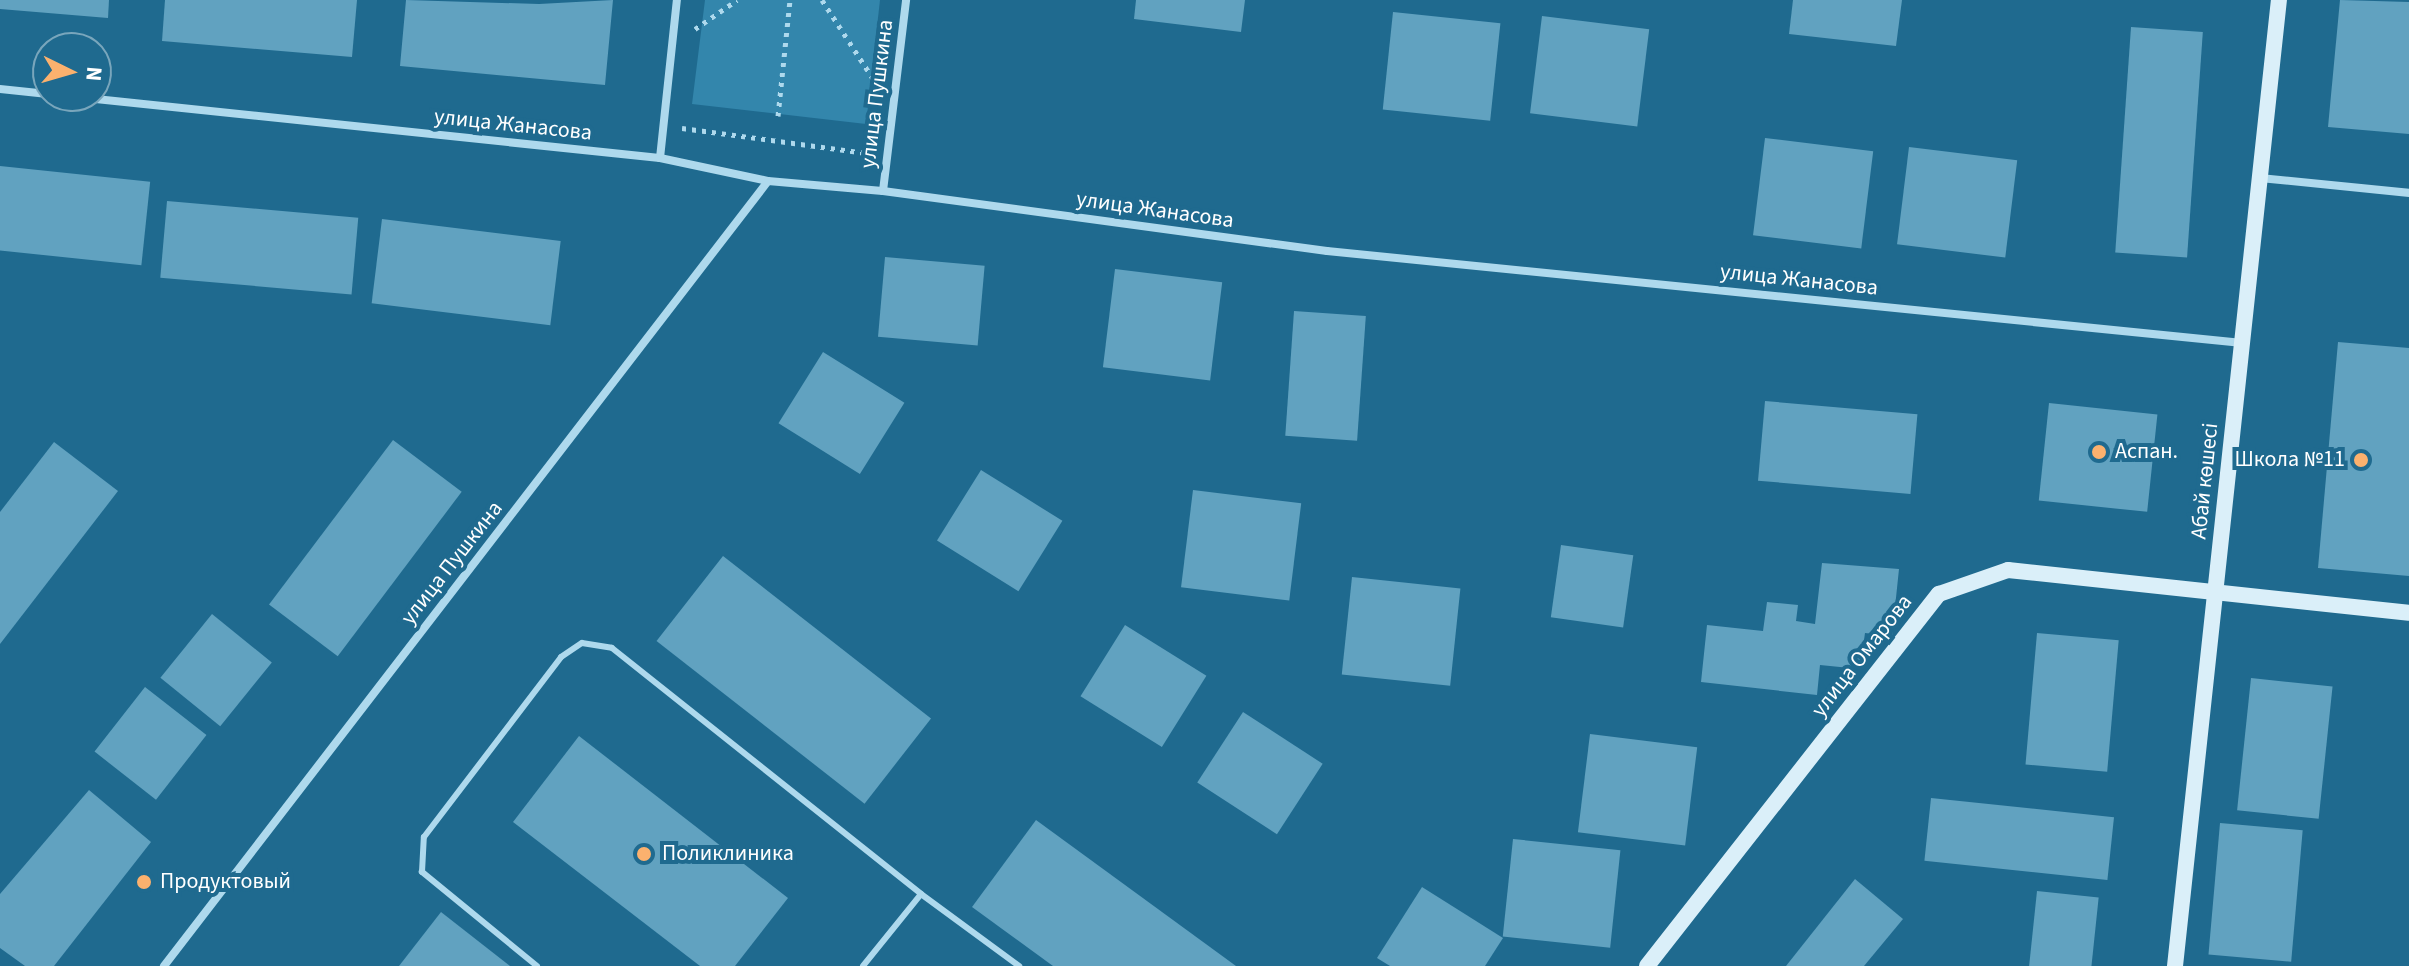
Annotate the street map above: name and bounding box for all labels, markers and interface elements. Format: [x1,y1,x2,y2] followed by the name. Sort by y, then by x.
[855,18,899,170] street label: улица Пушкина
[32,32,112,112] north arrow
[77,65,110,83] text: N
[433,104,593,146] street label: улица Жанасова
[1075,186,1235,234] street label: улица Жанасова
[1719,259,1879,301] street label: улица Жанасова
[2186,421,2224,541] street label: Абай көшесі
[2115,439,2178,465] place label: Аспан.
[2090,443,2108,461] marker: Аспан.
[2235,447,2345,473] place label: Школа №11
[2352,451,2370,469] marker: Школа №11
[395,496,509,630] street label: улица Пушкина
[1806,590,1918,722] street label: улица Омарова
[662,841,794,867] place label: Поликлиника
[633,843,655,865] marker: Поликлиника
[160,869,291,895] place label: Продуктовый
[135,873,153,891] marker: Продуктовый

